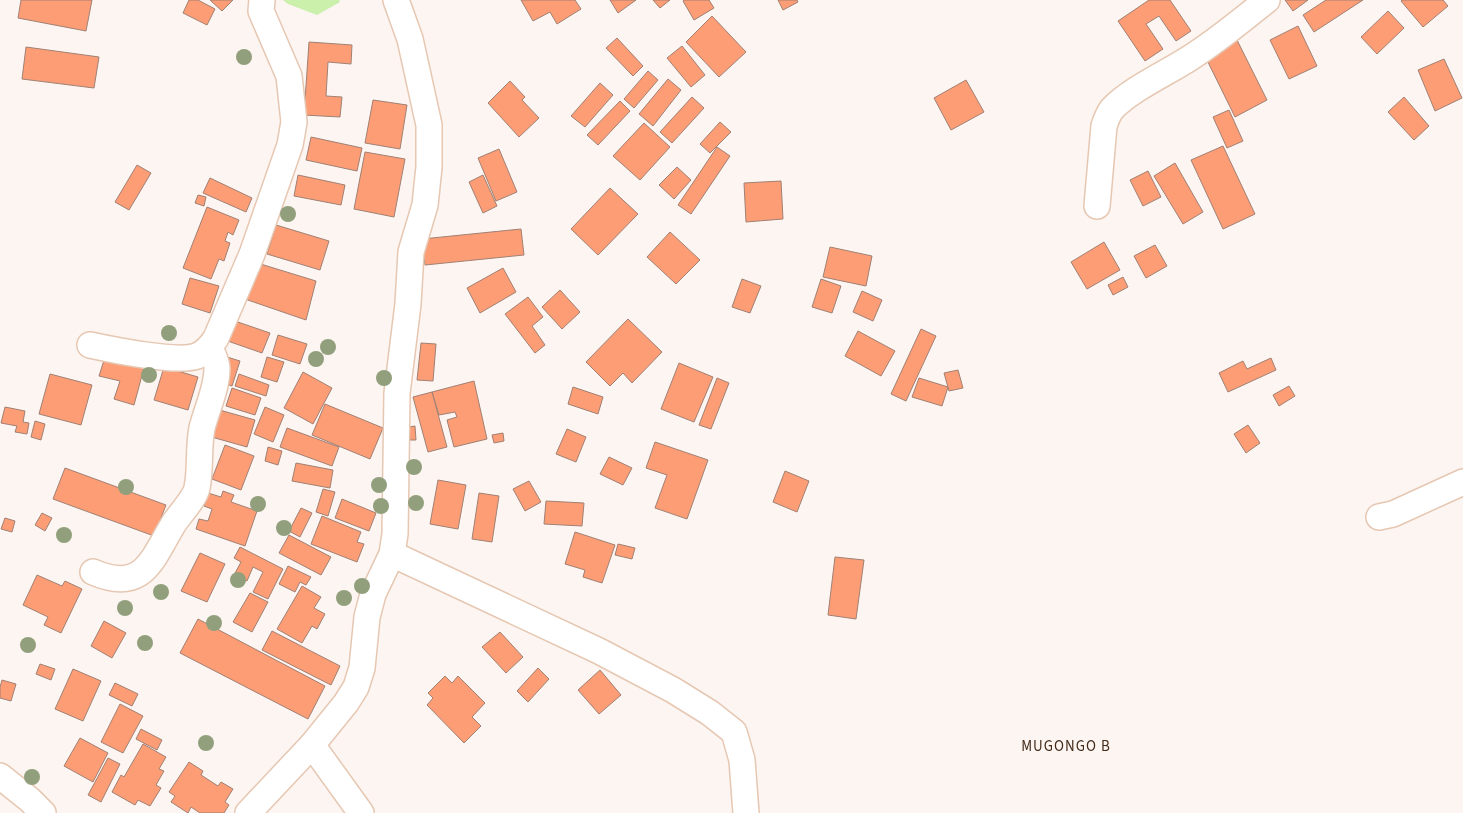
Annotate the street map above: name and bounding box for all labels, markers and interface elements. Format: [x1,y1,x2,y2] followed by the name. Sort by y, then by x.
[1021,736,1111,757] district label: MUGONGO B

